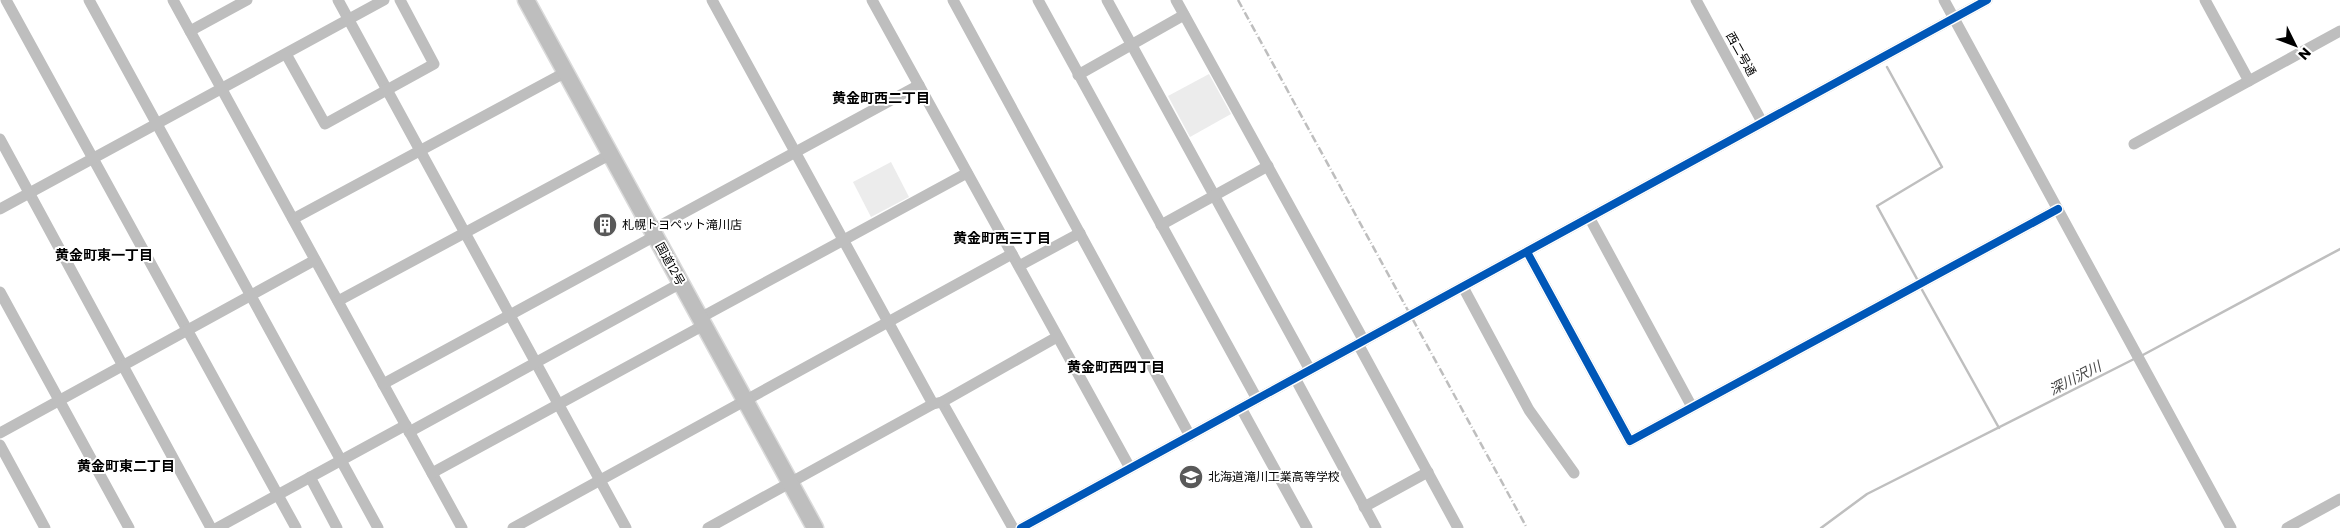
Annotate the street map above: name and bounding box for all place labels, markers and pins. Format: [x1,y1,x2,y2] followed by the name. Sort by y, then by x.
[592,212,618,238] building icon: 札幌トヨペット滝川店
[622,216,742,233] place label: 札幌トヨペット滝川店
[1178,464,1204,490] school or university icon: 北海道滝川工業高等学校
[1208,468,1340,485] place label: 北海道滝川工業高等学校

